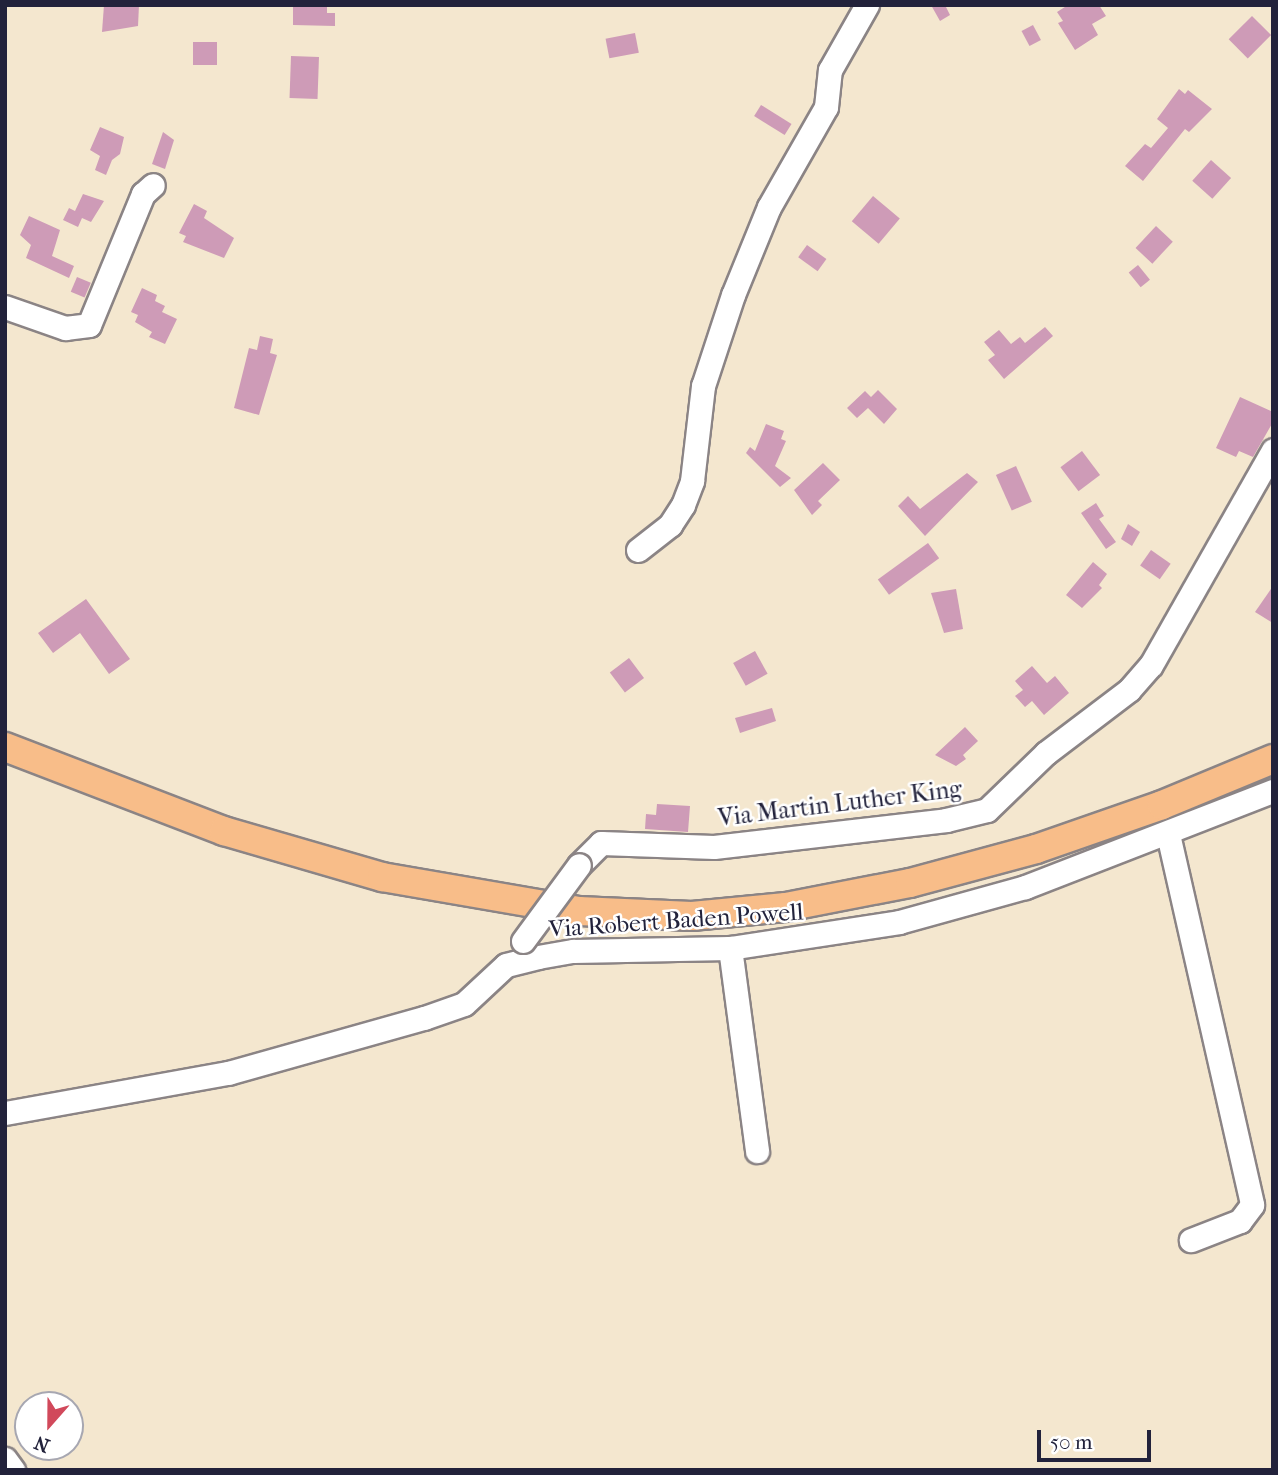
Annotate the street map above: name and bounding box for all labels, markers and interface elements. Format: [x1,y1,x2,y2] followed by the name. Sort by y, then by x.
[716,775,964,833] street label: Via Martin Luther King
[548,898,804,944] street label: Via Robert Baden Powell
[14,1391,84,1461] north arrow
[1040,1416,1154,1460] scale bar
[1050,1430,1093,1454] text: 50 m
[32,1431,53,1457] text: N

